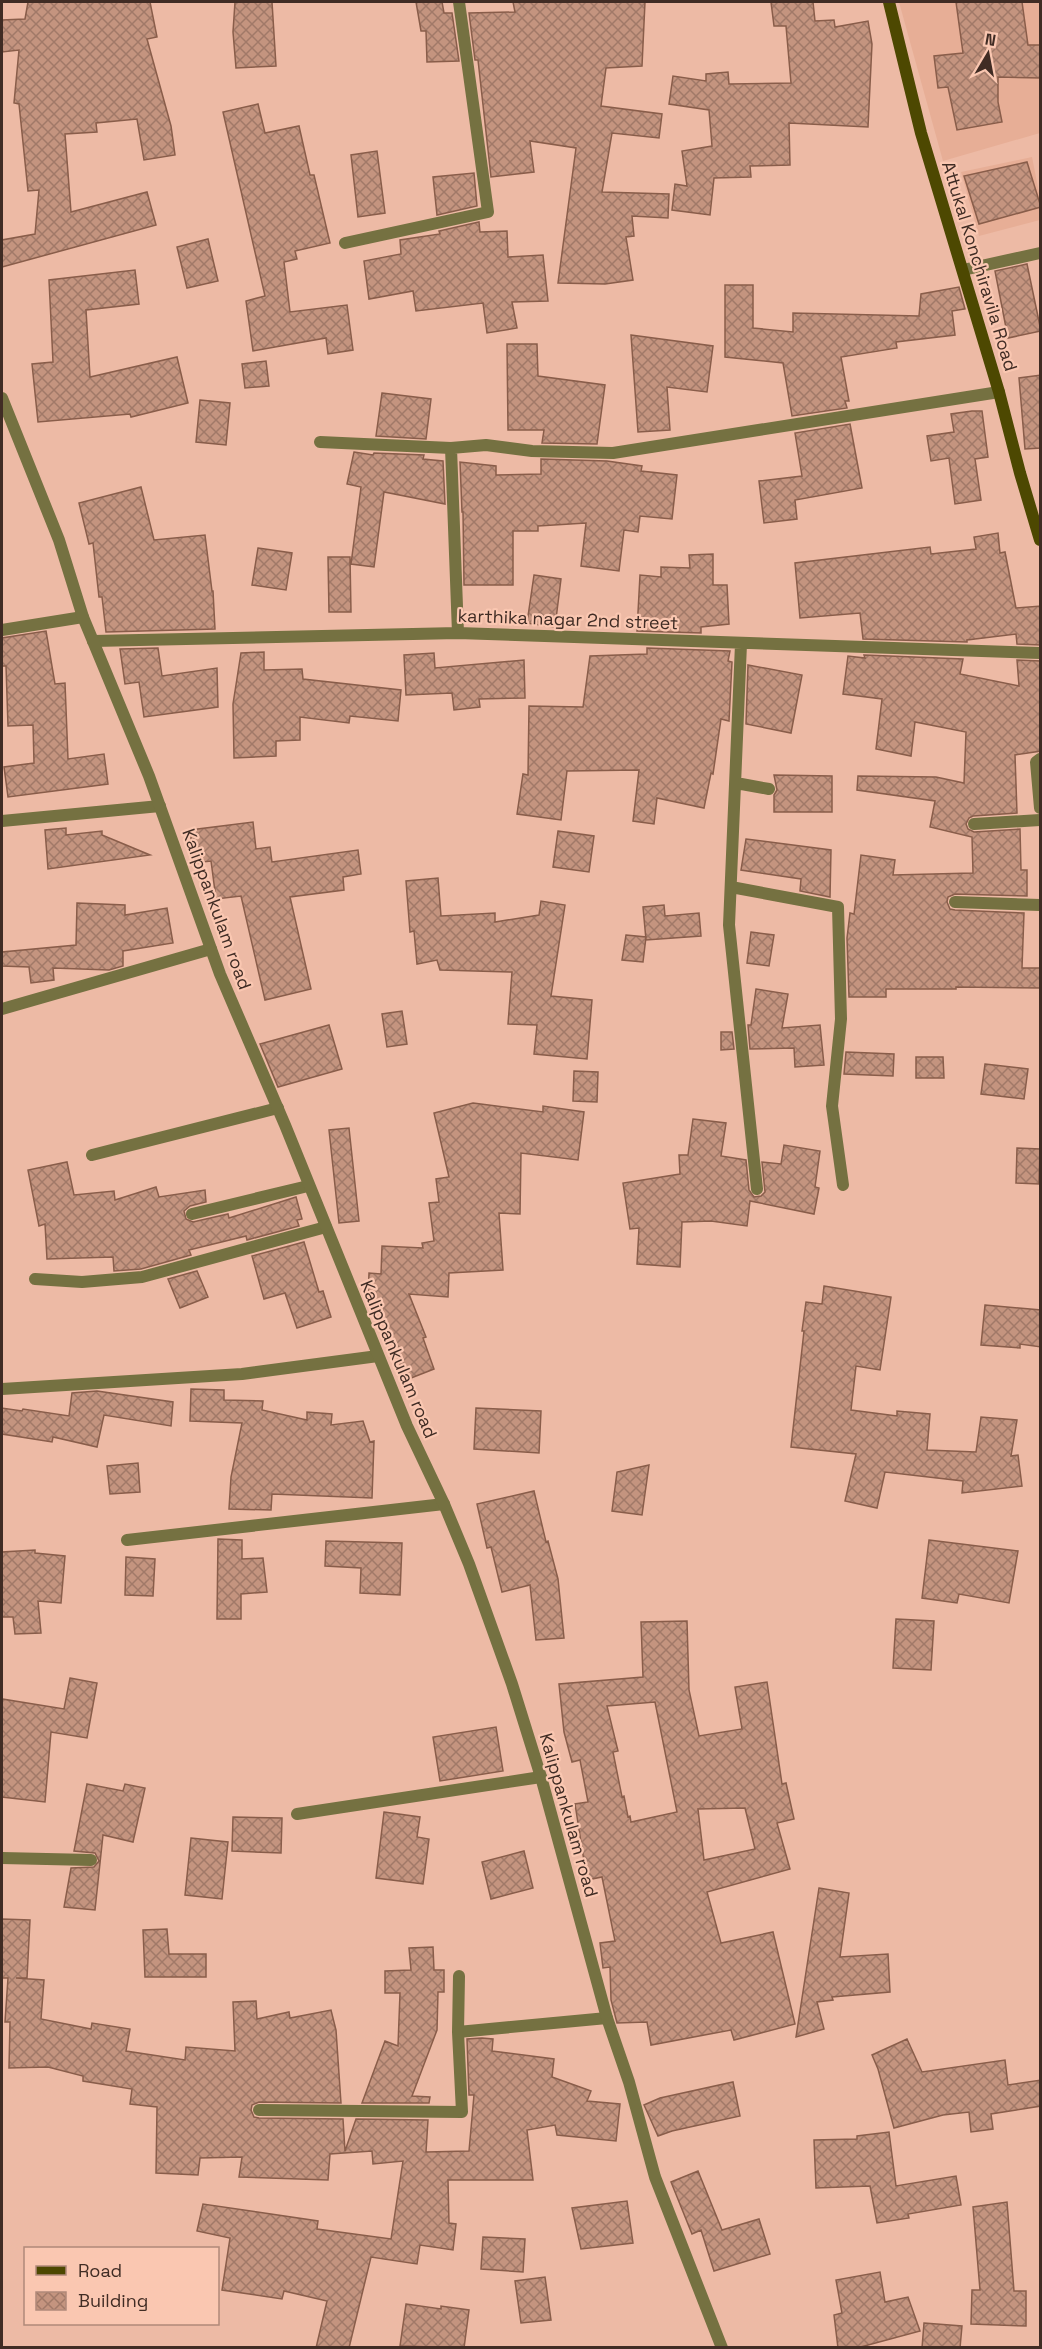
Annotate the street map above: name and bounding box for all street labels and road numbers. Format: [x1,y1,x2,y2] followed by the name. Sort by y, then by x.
[937,158,1023,374] street label: Attukal Konchiravila Road
[457,604,679,634] street label: karthika nagar 2nd street
[177,825,257,993] street label: Kalippankulam road
[355,1276,443,1442] street label: Kalippankulam road
[535,1730,603,1900] street label: Kalippankulam road

